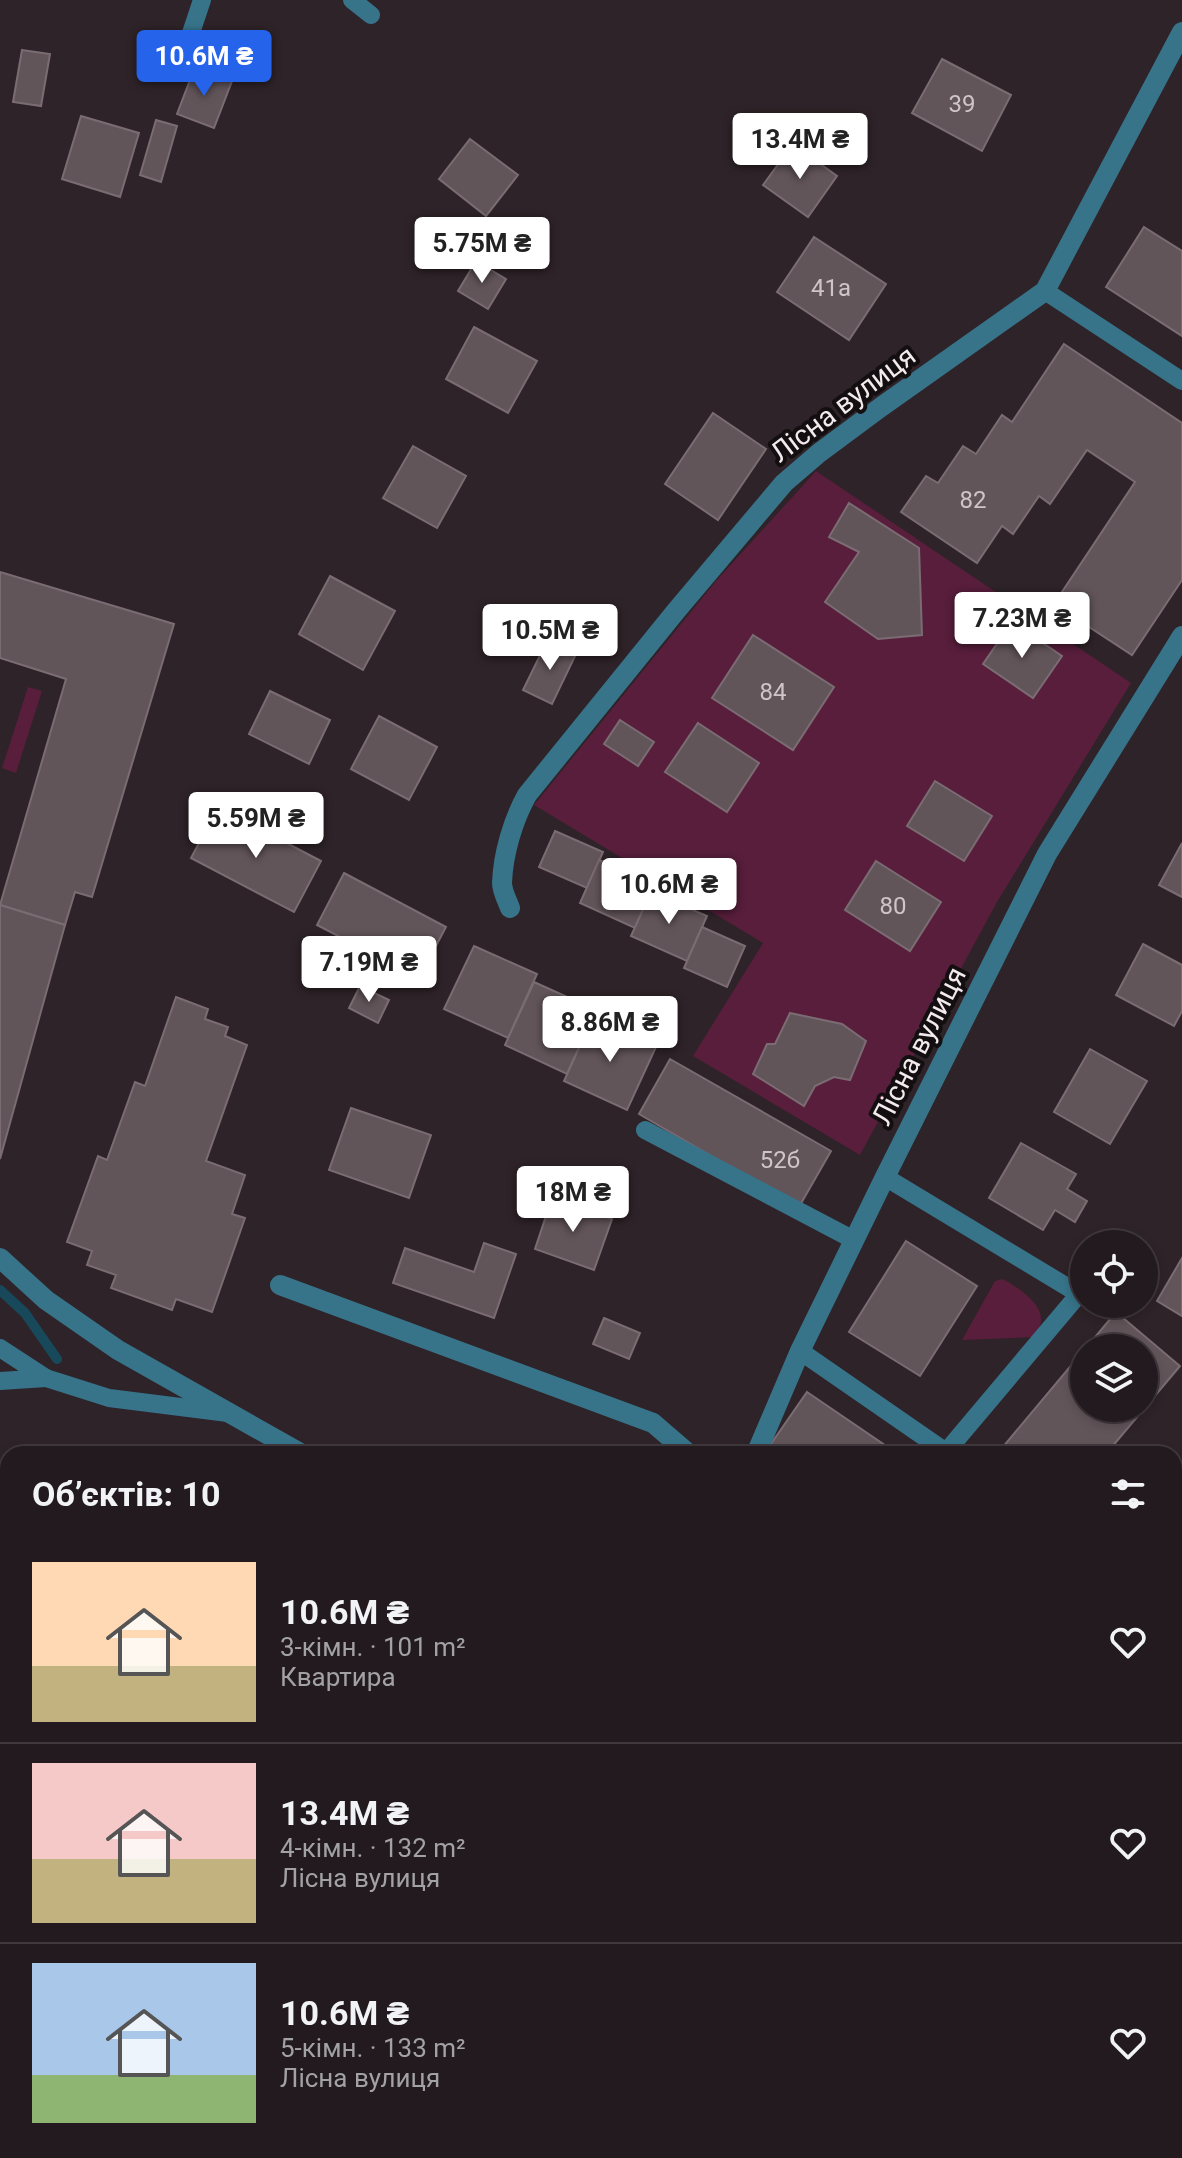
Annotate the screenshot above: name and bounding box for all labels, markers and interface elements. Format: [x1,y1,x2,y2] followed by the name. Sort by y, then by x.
[130,30,278,98] pin: 10.6M ₴
[155,41,253,71] text: 10.6M ₴
[949,90,975,118] house number: 39
[726,113,874,181] pin: 13.4M ₴
[751,124,849,154] text: 13.4M ₴
[408,217,556,285] pin: 5.75M ₴
[433,228,531,258] text: 5.75M ₴
[811,274,851,302] house number: 41а
[764,339,922,469] street label: Лісна вулиця
[960,486,986,514] house number: 82
[948,592,1096,660] pin: 7.23M ₴
[973,603,1071,633] text: 7.23M ₴
[476,604,624,672] pin: 10.5M ₴
[501,615,599,645] text: 10.5M ₴
[760,678,786,706] house number: 84
[182,792,330,860] pin: 5.59M ₴
[207,803,305,833] text: 5.59M ₴
[595,858,743,926] pin: 10.6M ₴
[620,869,718,899] text: 10.6M ₴
[880,892,906,920] house number: 80
[295,936,443,1004] pin: 7.19M ₴
[320,947,418,977] text: 7.19M ₴
[865,962,973,1130] street label: Лісна вулиця
[536,996,684,1064] pin: 8.86M ₴
[561,1007,659,1037] text: 8.86M ₴
[760,1146,800,1174] house number: 52б
[517,1166,629,1234] pin: 18M ₴
[535,1177,611,1207] text: 18M ₴
[1070,1230,1158,1422] map controls
[1070,1230,1158,1318] button: locate
[1070,1334,1158,1422] button: layers
[1106,1472,1150,1516] icon: filters
[32,1474,221,1514] text: Об’єктів: 10
[280,1592,409,1632] text: 10.6M ₴
[96,1594,192,1690] icon: home
[1106,1620,1150,1664] icon: heart
[280,1632,466,1662] text: 3-кімн. · 101 m²
[280,1662,396,1692] text: Квартира
[280,1793,409,1833] text: 13.4M ₴
[96,1795,192,1891] icon: home
[1106,1821,1150,1865] icon: heart
[280,1833,466,1863] text: 4-кімн. · 132 m²
[280,1863,440,1893] text: Лісна вулиця
[280,1993,409,2033] text: 10.6M ₴
[96,1995,192,2091] icon: home
[1106,2021,1150,2065] icon: heart
[280,2033,466,2063] text: 5-кімн. · 133 m²
[280,2063,440,2093] text: Лісна вулиця

